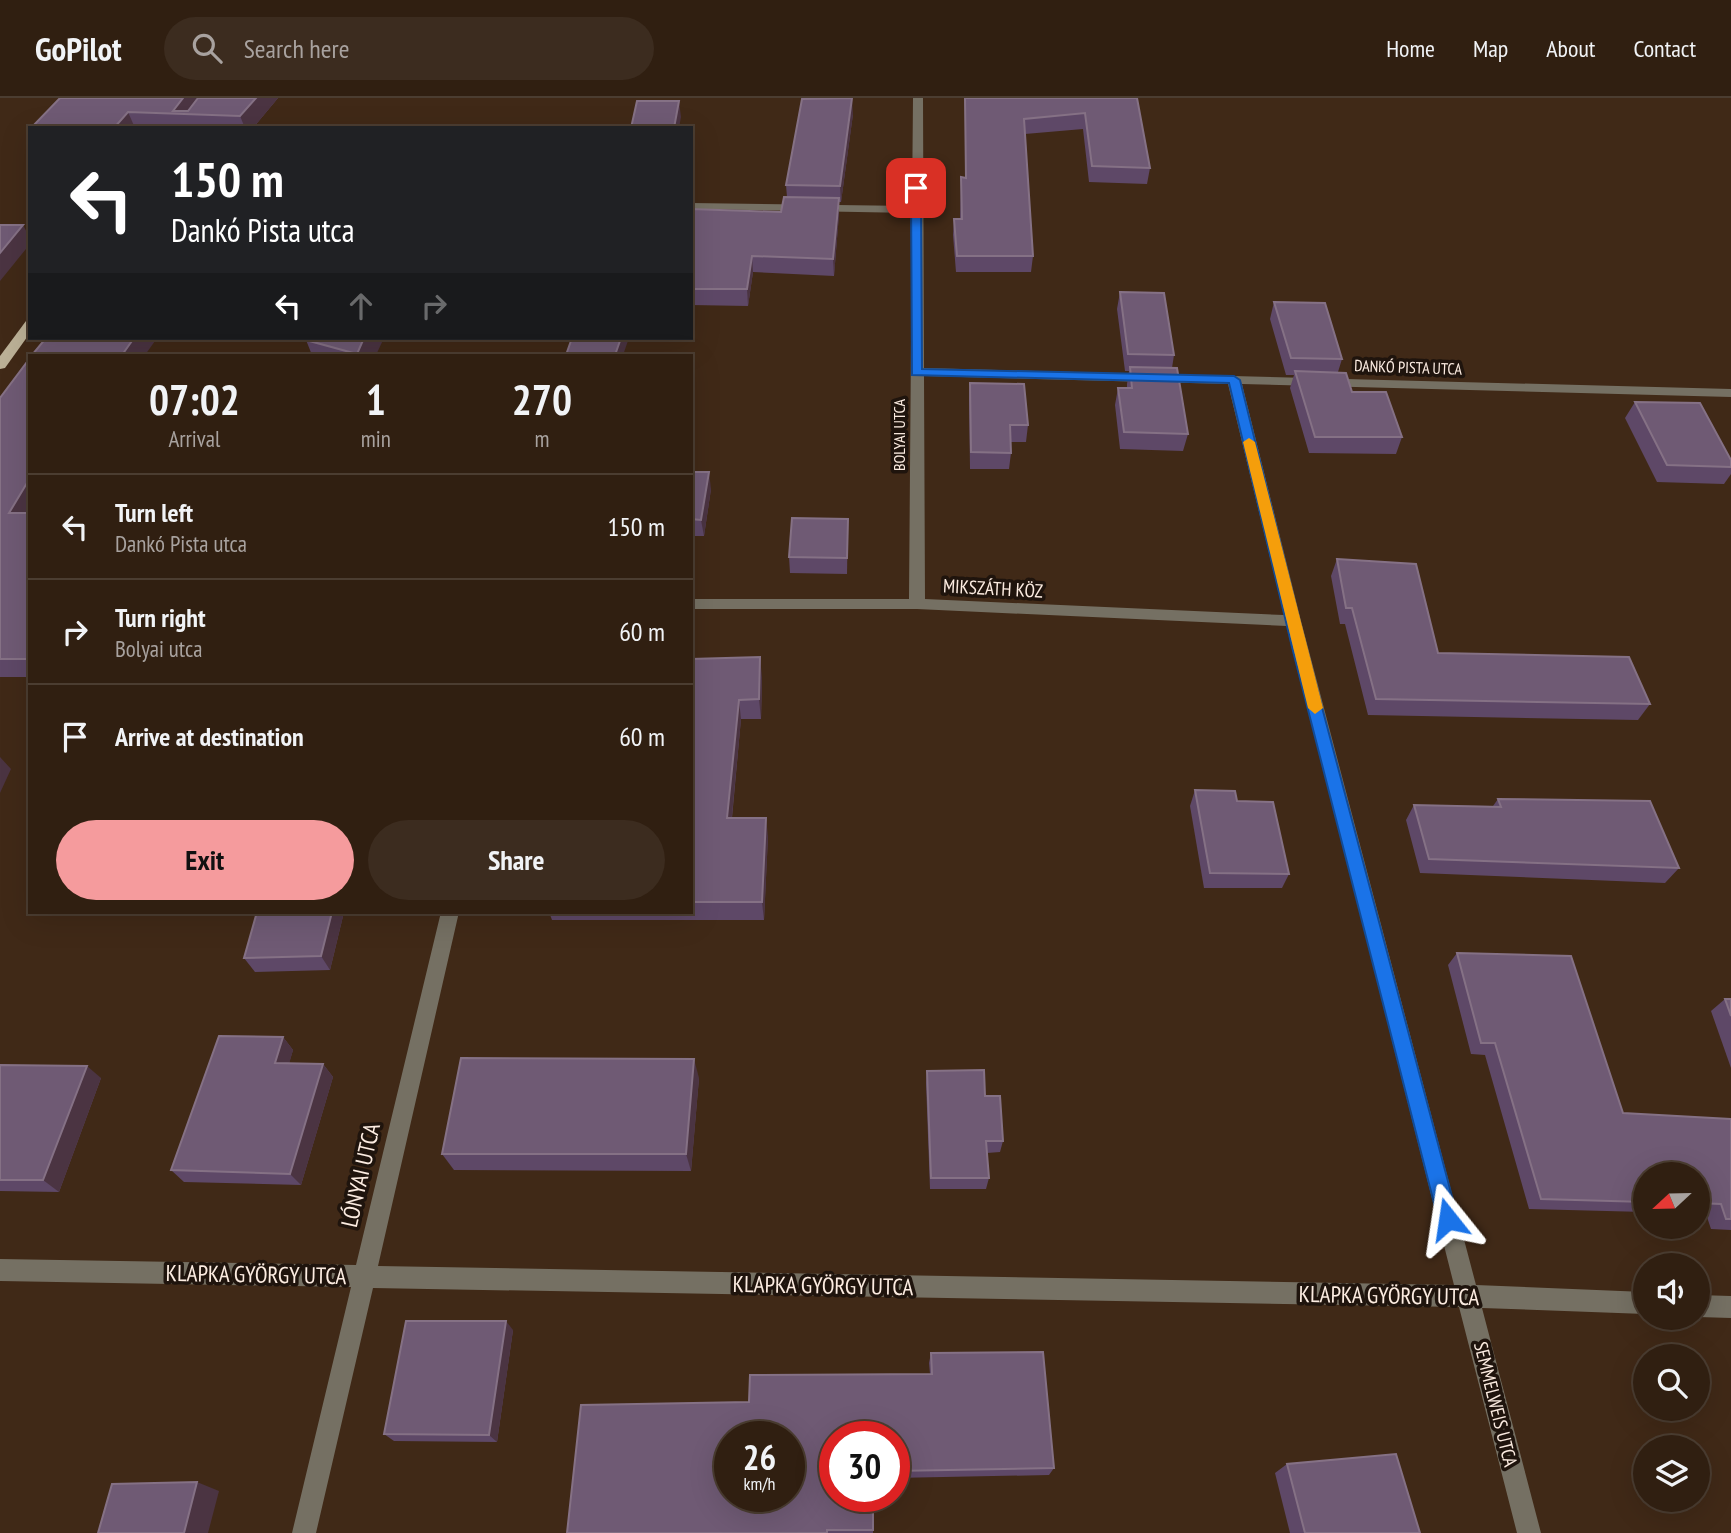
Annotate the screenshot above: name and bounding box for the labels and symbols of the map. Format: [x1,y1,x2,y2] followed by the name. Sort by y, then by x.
[886,158,946,218] pin
[1354,355,1463,379] street label: DANKÓ PISTA UTCA
[889,399,909,471] street label: BOLYAI UTCA
[942,573,1044,603] street label: MIKSZÁTH KÖZ
[334,1120,386,1230] street label: LÓNYAI UTCA
[1633,1162,1710,1239] north arrow
[1411,1182,1485,1256] position arrow
[165,1258,347,1290] street label: KLAPKA GYÖRGY UTCA
[732,1269,914,1301] street label: KLAPKA GYÖRGY UTCA
[1298,1279,1480,1311] street label: KLAPKA GYÖRGY UTCA
[1469,1339,1523,1469] street label: SEMMELWEIS UTCA
[819,1421,910,1512] speed limit sign: 30

